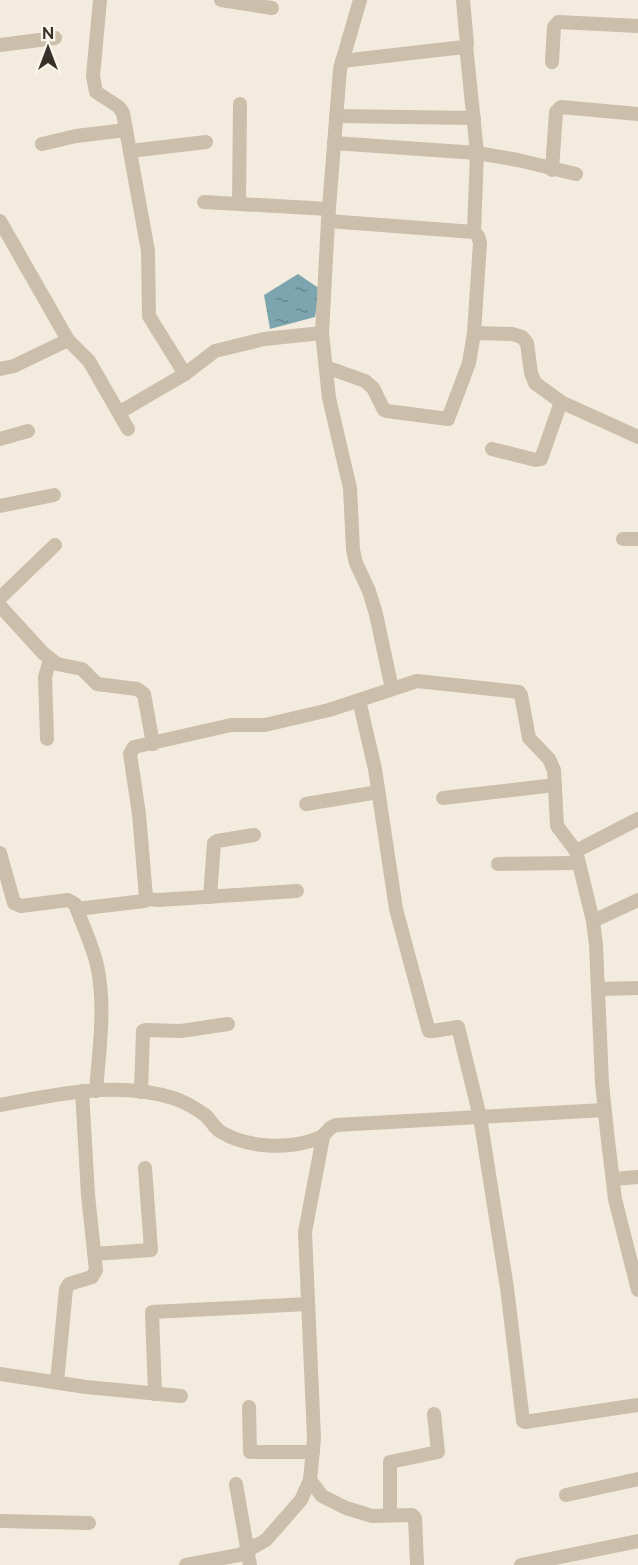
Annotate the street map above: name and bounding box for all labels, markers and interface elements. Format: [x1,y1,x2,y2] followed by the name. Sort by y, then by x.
[18,18,78,78] north arrow
[42,24,54,43] text: N

